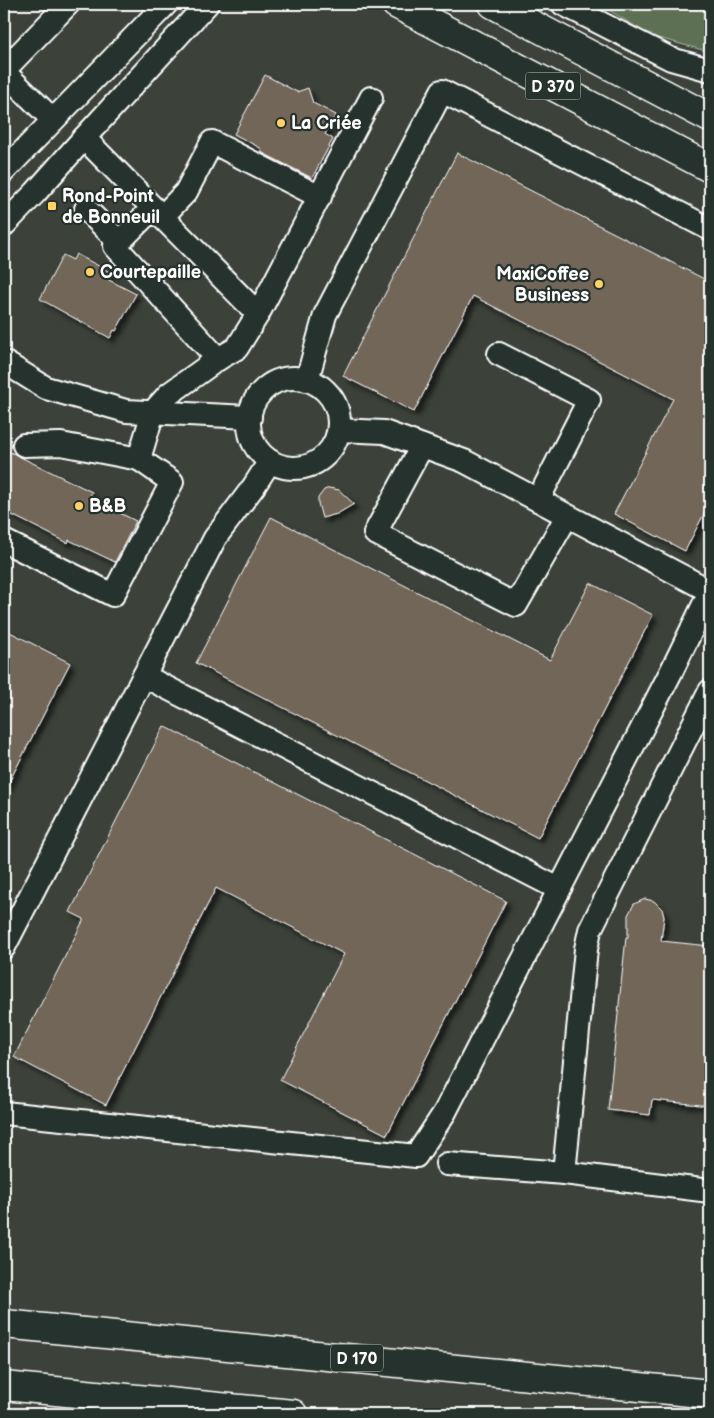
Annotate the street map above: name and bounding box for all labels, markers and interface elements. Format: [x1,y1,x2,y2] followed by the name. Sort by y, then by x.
[526,72,580,100] road number: D 370
[291,113,362,134] place label: La Criée
[275,117,287,129] marker: La Criée
[62,186,160,228] place label: Rond-Point de Bonneuil
[46,200,58,212] marker: Rond-Point de Bonneuil
[100,262,201,283] place label: Courtepaille
[496,264,589,306] place label: MaxiCoffee Business
[84,266,96,278] marker: Courtepaille
[593,278,605,290] marker: MaxiCoffee Business
[89,496,127,517] place label: B&B
[73,500,85,512] marker: B&B
[331,1345,383,1372] road number: D 170

